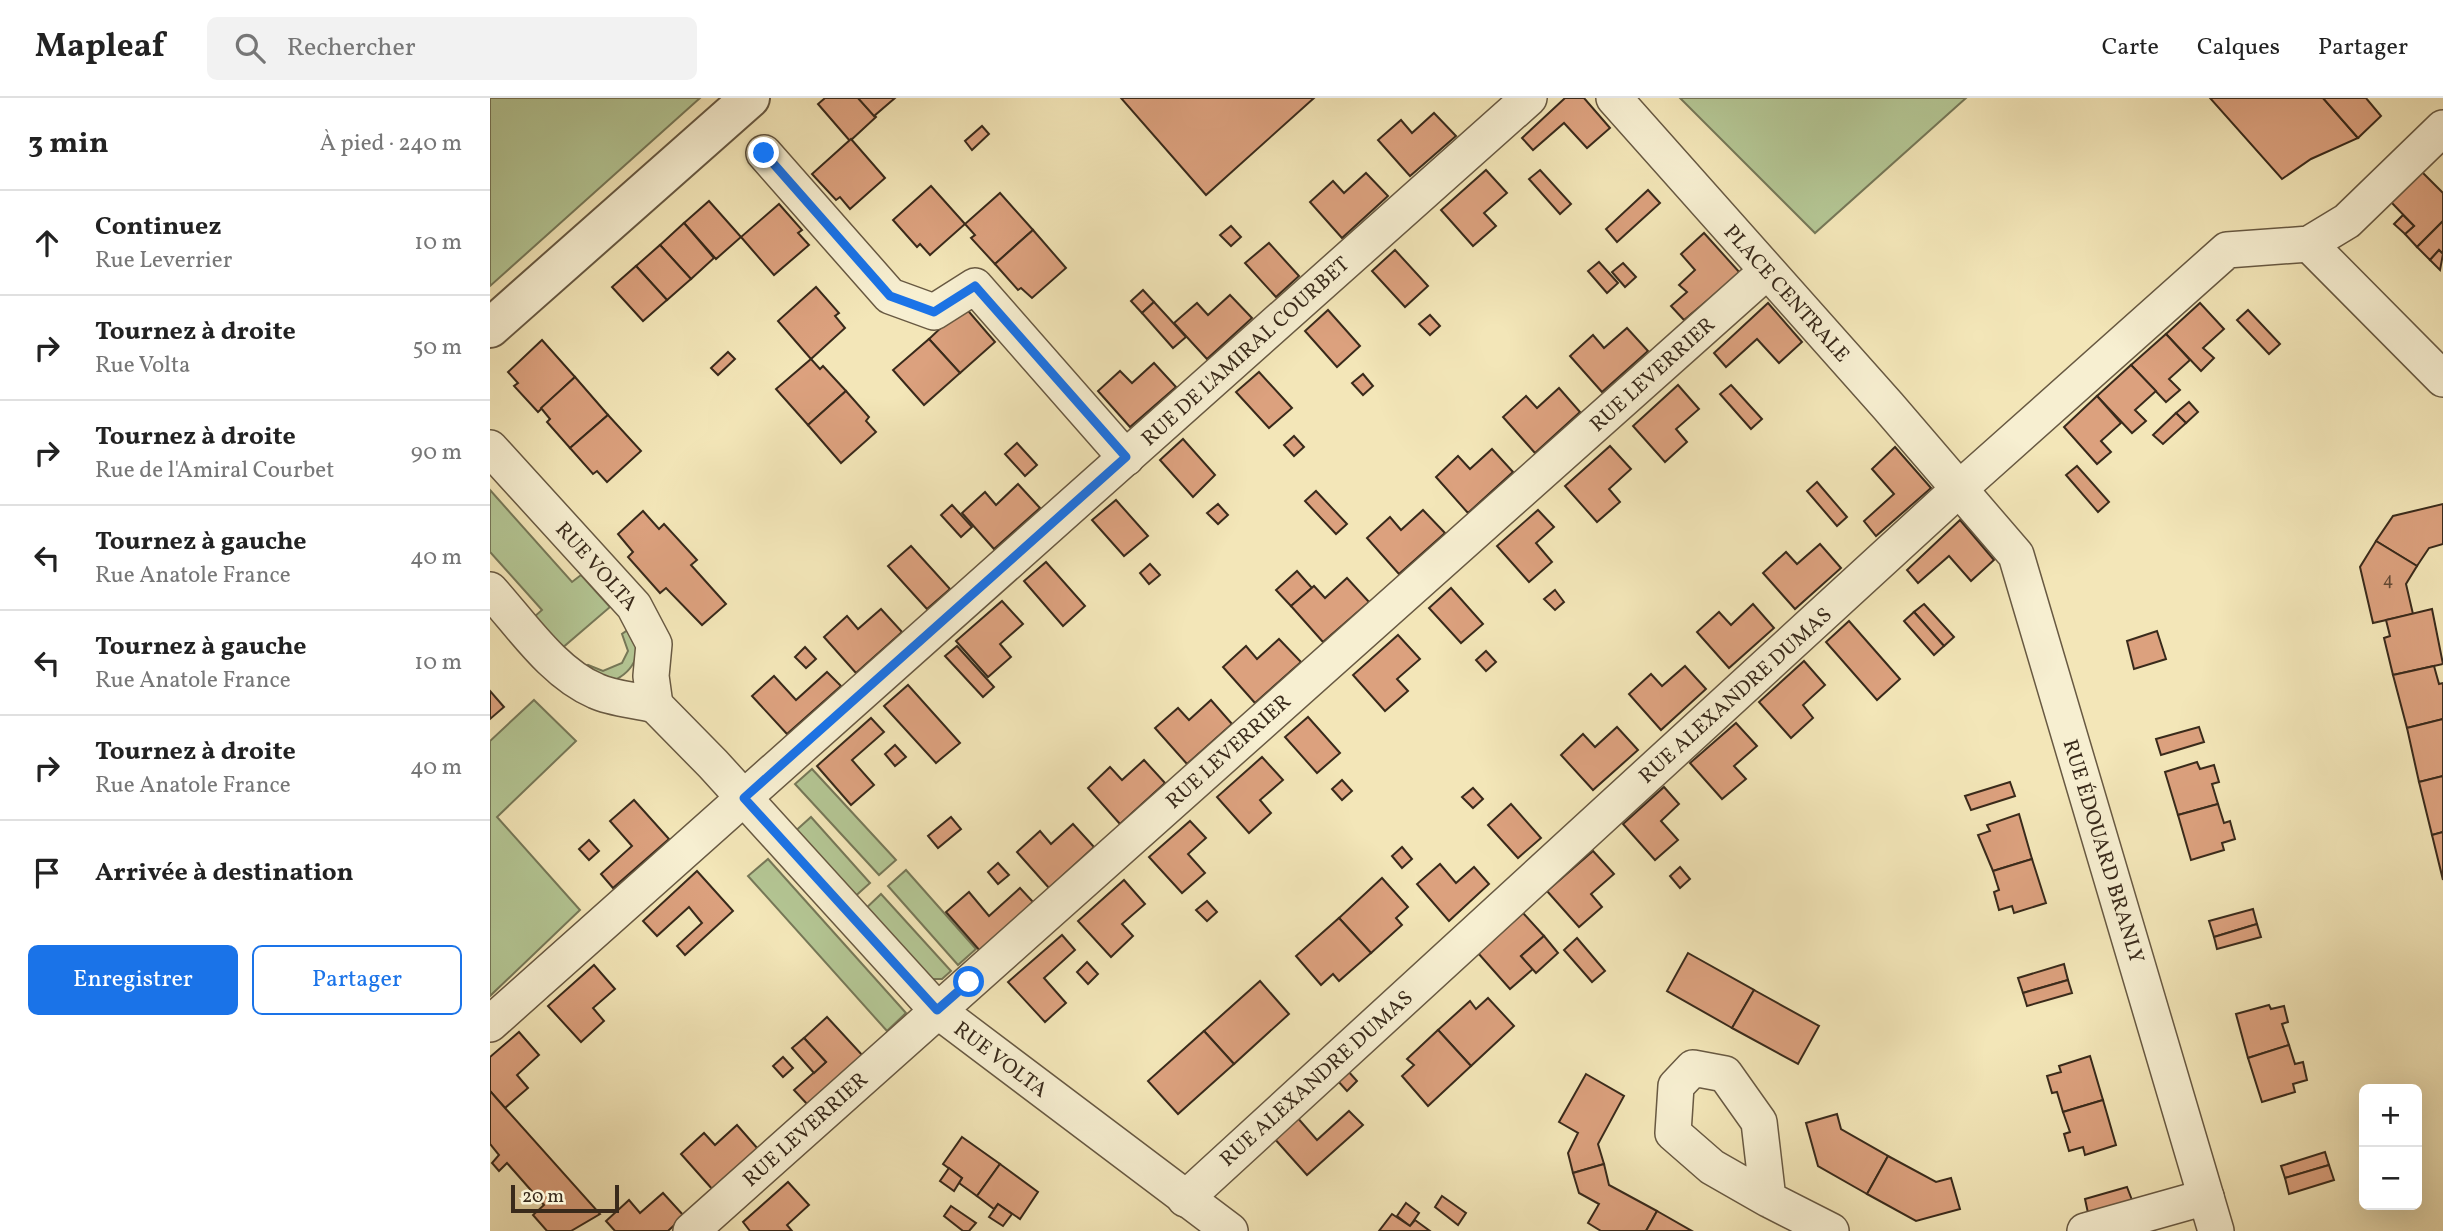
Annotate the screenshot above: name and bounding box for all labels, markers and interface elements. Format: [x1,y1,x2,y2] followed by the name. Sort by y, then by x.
[207,17,697,80] search box
[35,25,165,71] text: Mapleaf
[231,29,269,67] icon: search
[287,30,416,66] text: Rechercher
[2102,31,2159,65] text: Carte
[2197,31,2280,65] text: Calques
[2318,31,2408,65] text: Partager
[28,123,109,165] text: 3 min
[320,128,462,160] text: À pied · 240 m
[748,137,779,168] route end
[95,209,221,245] text: Continuez
[1716,219,1856,369] street label: PLACE CENTRALE
[28,224,66,262] icon: ahead
[414,227,462,259] text: 10 m
[95,245,232,277] text: Rue Leverrier
[1136,251,1356,454] street label: RUE DE L'AMIRAL COURBET
[1584,311,1722,439] street label: RUE LEVERRIER
[95,314,296,350] text: Tournez à droite
[28,329,66,367] icon: right
[413,332,462,364] text: 50 m
[95,350,191,382] text: Rue Volta
[95,419,296,455] text: Tournez à droite
[28,434,66,472] icon: right
[411,437,462,469] text: 90 m
[95,455,334,487] text: Rue de l'Amiral Courbet
[548,516,644,618] street label: RUE VOLTA
[95,524,307,560] text: Tournez à gauche
[28,539,66,577] icon: left
[410,542,462,574] text: 40 m
[95,560,291,592] text: Rue Anatole France
[2383,568,2393,593] house number: 4
[1633,601,1839,791] street label: RUE ALEXANDRE DUMAS
[95,629,307,665] text: Tournez à gauche
[28,644,66,682] icon: left
[414,647,462,679] text: 10 m
[95,665,291,697] text: Rue Anatole France
[1160,688,1298,816] street label: RUE LEVERRIER
[95,734,296,770] text: Tournez à droite
[2055,736,2150,967] street label: RUE ÉDOUARD BRANLY
[28,749,66,787] icon: right
[410,752,462,784] text: 40 m
[95,770,291,802] text: Rue Anatole France
[28,854,66,892] icon: arrive
[95,855,354,891] text: Arrivée à destination
[28,945,238,1015] button: Enregistrer
[252,945,462,1015] button: Partager
[953,966,984,997] route start
[1214,984,1420,1174] street label: RUE ALEXANDRE DUMAS
[947,1015,1053,1105] street label: RUE VOLTA
[737,1066,875,1194] street label: RUE LEVERRIER
[2359,1084,2422,1210] map controls
[2359,1084,2422,1147] button: +
[2359,1147,2422,1210] button: −
[511,1182,620,1214] scale bar
[522,1184,564,1210] text: 20 m

